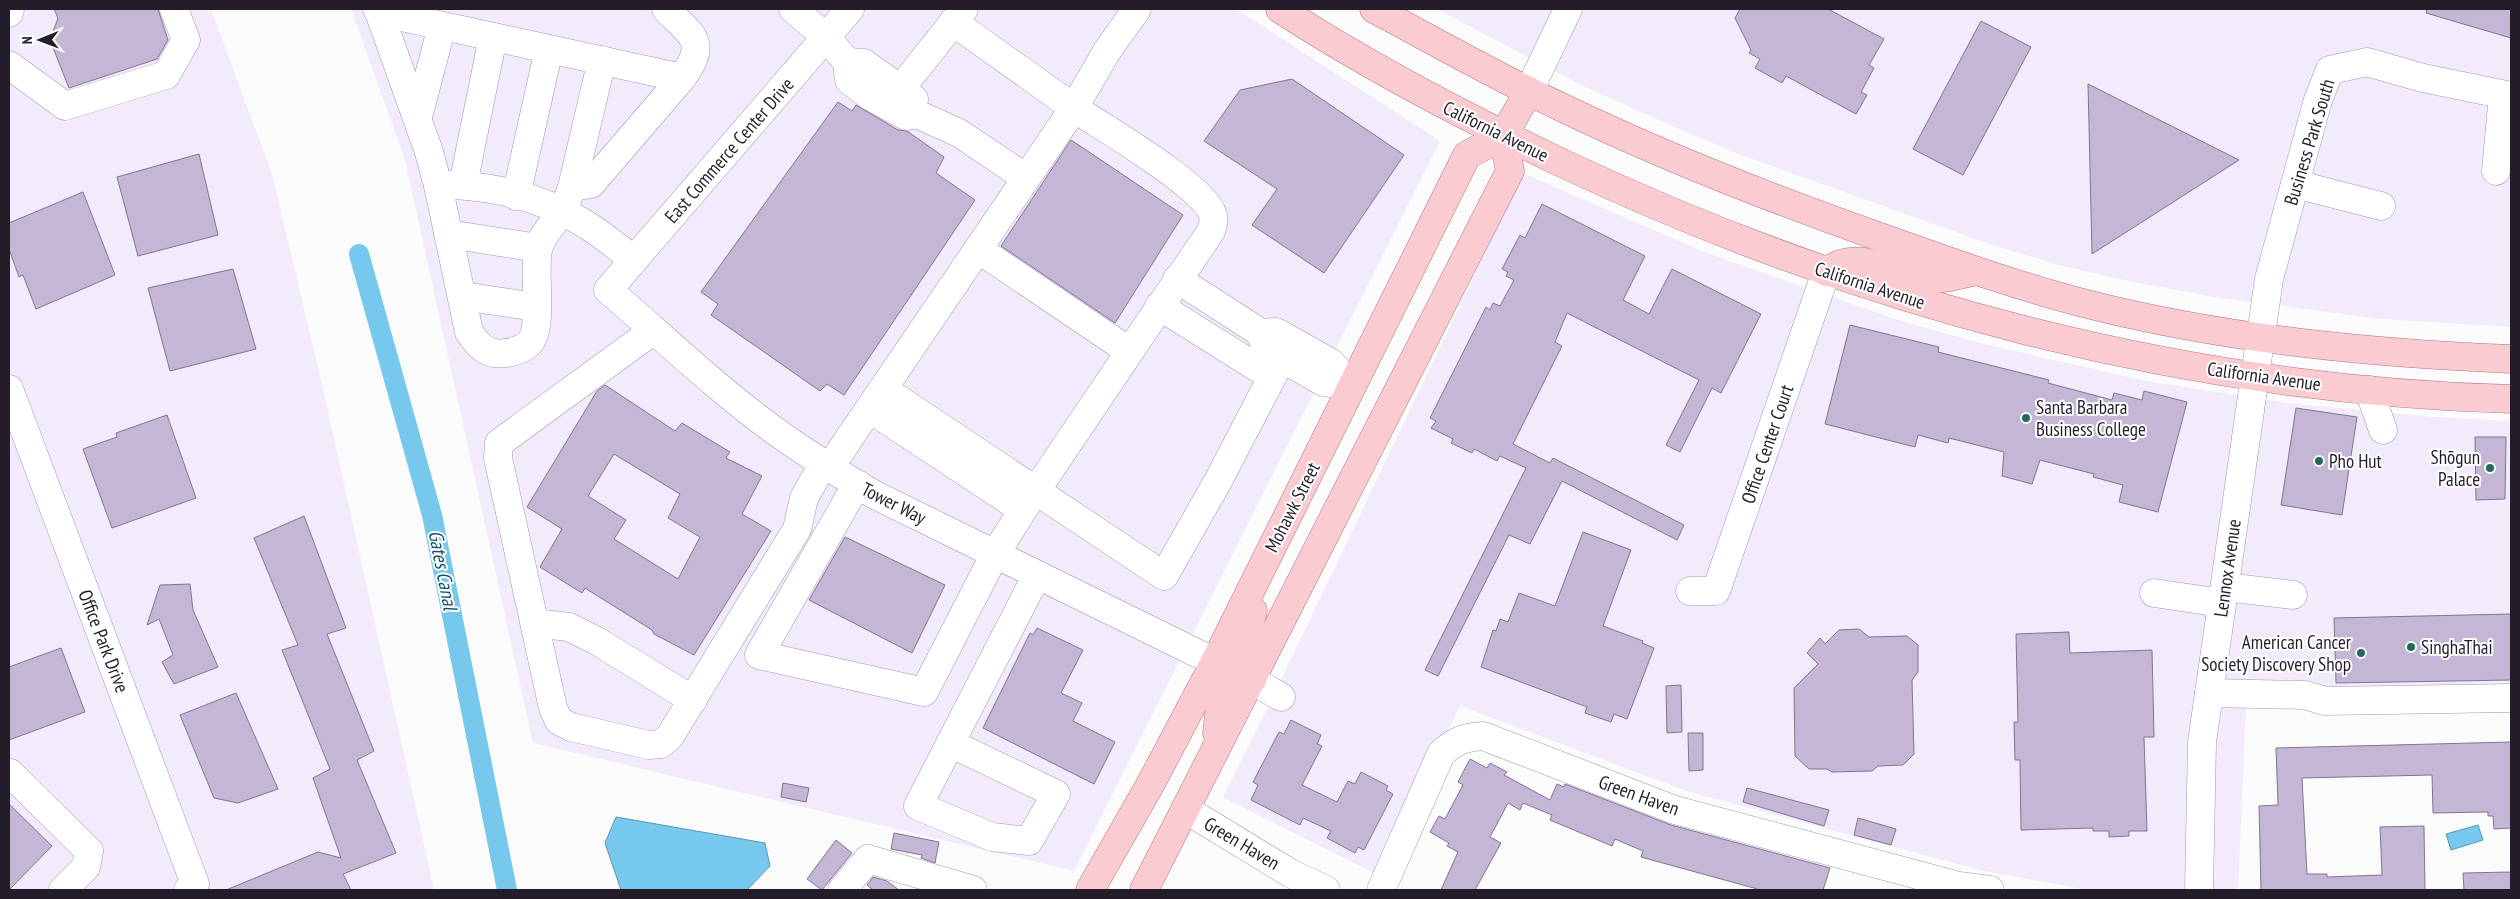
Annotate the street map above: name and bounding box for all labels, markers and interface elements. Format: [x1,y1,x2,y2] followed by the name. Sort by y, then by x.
[15,15,65,65] north arrow
[18,36,36,44] text: N
[659,72,799,228] street label: East Commerce Center Drive
[2278,76,2340,208] street label: Business Park South
[1439,95,1553,167] street label: California Avenue
[1812,256,1928,314] street label: California Avenue
[2206,356,2322,396] street label: California Avenue
[1735,381,1799,507] street label: Office Center Court
[2036,395,2146,441] place label: Santa Barbara Business College
[2020,412,2032,424] marker: Santa Barbara Business College
[2431,445,2480,491] place label: Shōgun Palace
[2329,449,2383,473] place label: Pho Hut
[2313,455,2325,467] marker: Pho Hut
[1259,457,1325,556] street label: Mohawk Street
[2484,462,2496,474] marker: Shōgun Palace
[858,477,931,530] street label: Tower Way
[2208,517,2246,618] street label: Lennox Avenue
[423,528,464,614] water label: Gates Canal
[73,586,135,696] street label: Office Park Drive
[2201,630,2352,676] place label: American Cancer Society Discovery Shop
[2421,635,2493,659] place label: SinghaThai
[2405,641,2417,653] marker: SinghaThai
[2355,647,2367,659] marker: American Cancer Society Discovery Shop
[1596,769,1682,821] street label: Green Haven
[1200,811,1284,875] street label: Green Haven

